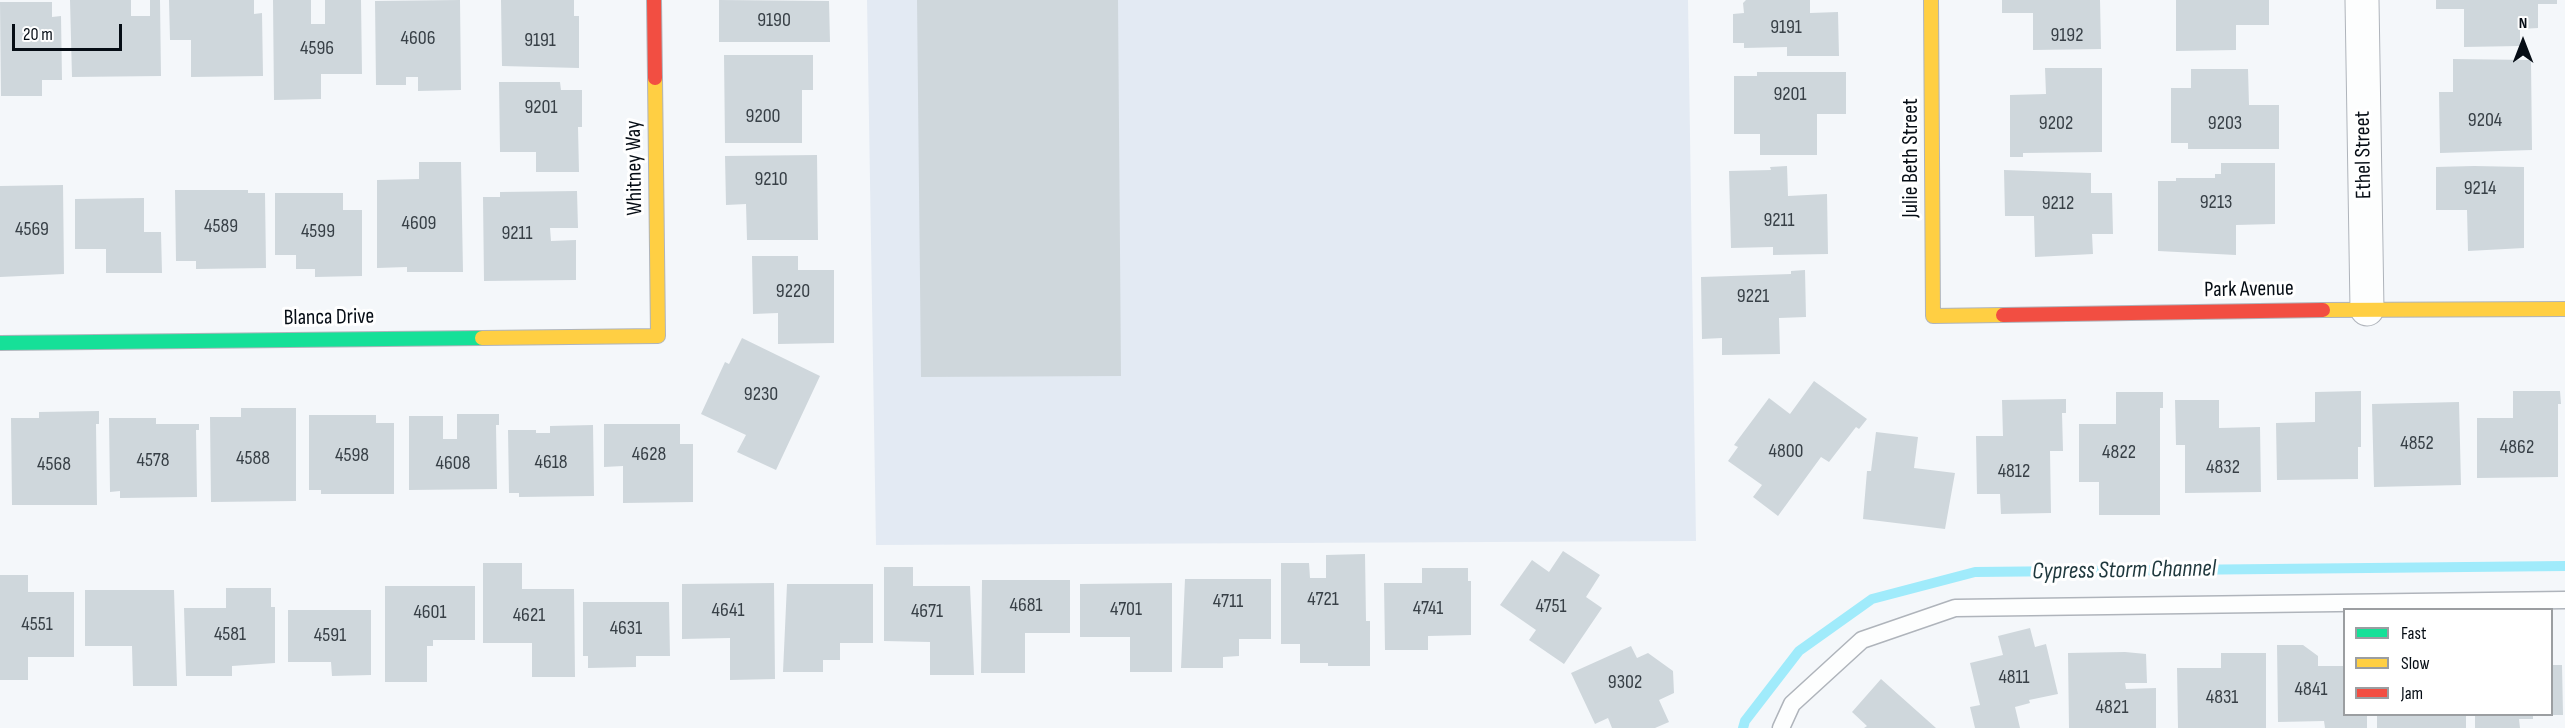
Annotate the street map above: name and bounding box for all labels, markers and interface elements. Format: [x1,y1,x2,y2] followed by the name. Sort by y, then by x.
[757,9,791,33] house number: 9190
[15,12,124,50] scale bar
[2493,12,2553,72] north arrow
[2519,14,2527,33] text: N
[1770,16,1802,40] house number: 9191
[23,24,53,45] text: 20 m
[2051,24,2083,48] house number: 9192
[401,27,435,51] house number: 4606
[524,29,556,53] house number: 9191
[300,37,334,61] house number: 4596
[1773,83,1807,107] house number: 9201
[524,96,558,120] house number: 9201
[1898,98,1924,218] street label: Julie Beth Street
[746,105,780,129] house number: 9200
[2468,109,2502,133] house number: 9204
[2350,111,2378,199] street label: Ethel Street
[2039,112,2073,136] house number: 9202
[2208,112,2242,136] house number: 9203
[621,120,649,216] street label: Whitney Way
[754,168,788,192] house number: 9210
[2464,177,2496,201] house number: 9214
[2200,191,2232,215] house number: 9213
[2042,192,2074,216] house number: 9212
[1763,209,1795,233] house number: 9211
[402,212,436,236] house number: 4609
[204,215,238,239] house number: 4589
[15,218,49,242] house number: 4569
[301,220,335,244] house number: 4599
[501,222,533,246] house number: 9211
[2204,276,2294,304] street label: Park Avenue
[776,280,810,304] house number: 9220
[1737,285,1769,309] house number: 9221
[283,304,375,332] street label: Blanca Drive
[744,383,778,407] house number: 9230
[2400,432,2434,456] house number: 4852
[2500,436,2534,460] house number: 4862
[1768,440,1804,464] house number: 4800
[2102,441,2136,465] house number: 4822
[632,443,666,467] house number: 4628
[335,444,369,468] house number: 4598
[236,447,270,471] house number: 4588
[136,449,170,473] house number: 4578
[535,451,567,475] house number: 4618
[436,452,470,476] house number: 4608
[37,453,71,477] house number: 4568
[2206,456,2240,480] house number: 4832
[1998,460,2030,484] house number: 4812
[2032,555,2216,587] water label: Cypress Storm Channel
[1307,588,1339,612] house number: 4721
[1213,590,1243,614] house number: 4711
[1010,594,1042,618] house number: 4681
[1535,595,1567,619] house number: 4751
[1413,597,1443,621] house number: 4741
[1110,598,1142,622] house number: 4701
[712,599,744,623] house number: 4641
[911,600,943,624] house number: 4671
[413,601,447,625] house number: 4601
[513,604,545,628] house number: 4621
[2343,608,2553,716] legend
[21,613,53,637] house number: 4551
[610,617,642,641] house number: 4631
[214,623,246,647] house number: 4581
[2401,623,2426,644] text: Fast
[314,624,346,648] house number: 4591
[2401,653,2430,674] text: Slow
[1998,666,2030,690] house number: 4811
[1608,671,1642,695] house number: 9302
[2295,678,2327,702] house number: 4841
[2401,683,2423,704] text: Jam
[2206,686,2238,710] house number: 4831
[2096,696,2128,720] house number: 4821

